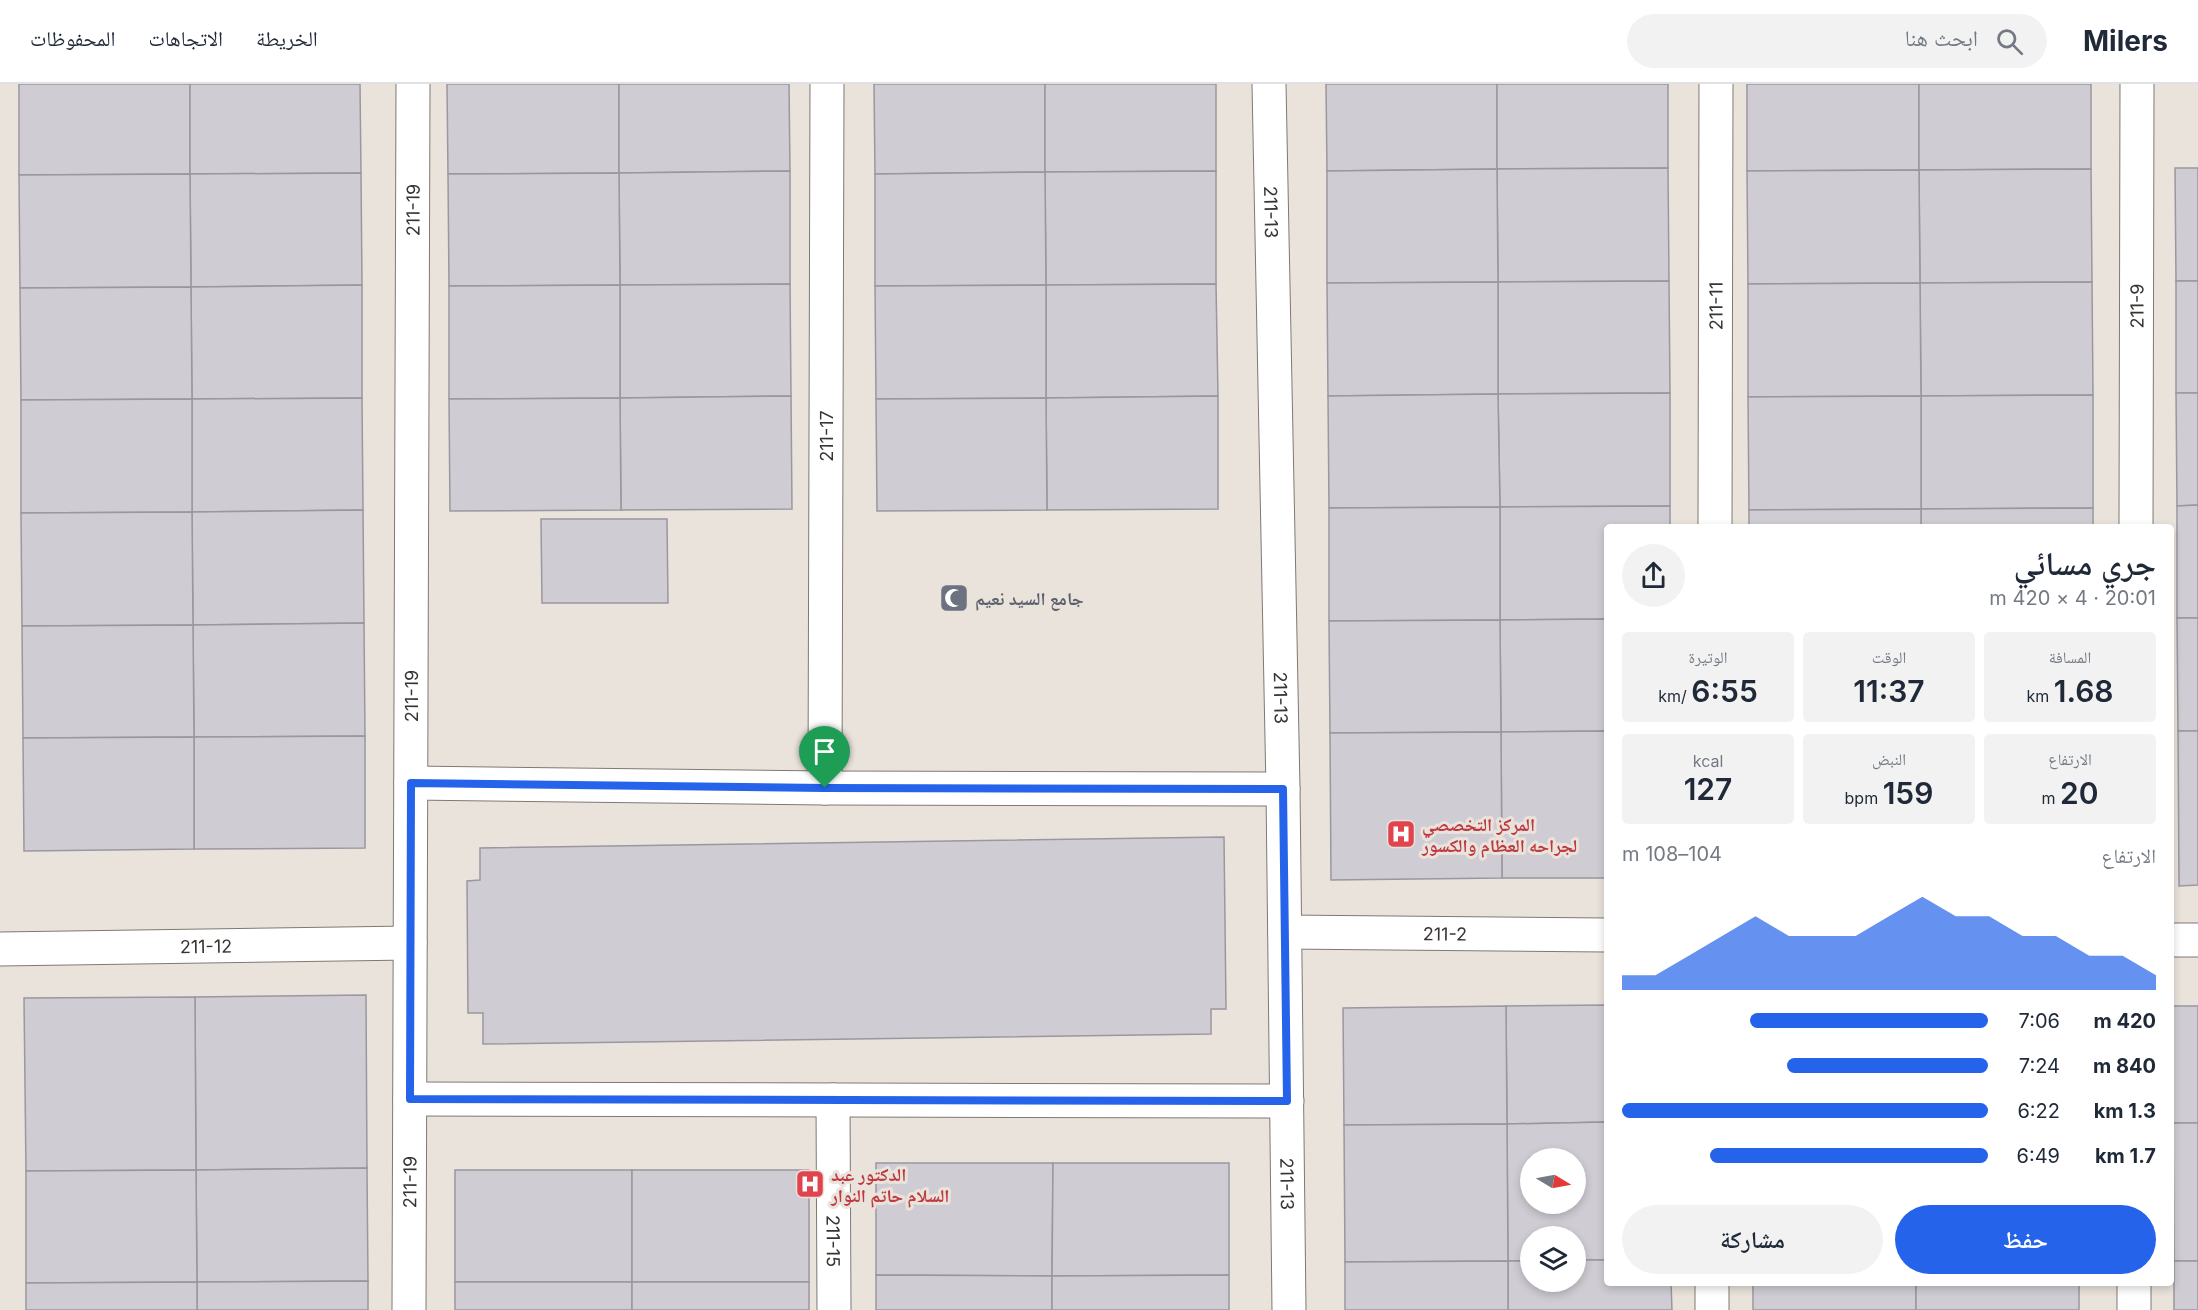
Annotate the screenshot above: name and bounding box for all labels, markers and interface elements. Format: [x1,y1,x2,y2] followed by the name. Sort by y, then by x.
[1627,14,2047,68] search box
[2083,24,2168,58] text: Milers
[1905,25,1978,51] text: ابحث هنا
[1993,25,2026,58] icon: search
[30,26,115,51] text: المحفوظات
[148,26,223,51] text: الاتجاهات
[256,26,318,51] text: الخريطة
[402,184,423,236] street label: 211-19
[1261,186,1283,238] street label: 211-13
[1705,282,1726,330] street label: 211-11
[2126,283,2147,329] street label: 211-9
[815,410,837,462] street label: 211-17
[2014,543,2156,583] text: جري مسائي
[1622,544,1685,607] button: share
[938,582,970,614] mosque icon: جامع السید نعیم
[1989,586,2156,610] text: 20:01 · 4 × 420 m
[975,588,1084,611] place label: جامع السید نعیم
[1689,647,1727,667] text: الوتيرة
[1872,647,1906,667] text: الوقت
[2049,647,2091,667] text: المسافة
[400,670,422,722] street label: 211-19
[1270,671,1292,724] street label: 211-13
[1691,673,1758,709] text: 6:55
[1853,673,1925,709] text: 11:37
[2054,673,2114,709] text: 1.68
[1658,686,1691,706] text: /km
[2026,686,2054,706] text: km
[799,726,850,788] pin
[808,735,841,768] icon: arrive
[1872,749,1906,769] text: النبض
[2048,749,2092,769] text: الارتفاع
[1693,751,1723,771] text: kcal
[1684,771,1732,807] text: 127
[1883,775,1933,811] text: 159
[2060,775,2099,811] text: 20
[1845,788,1883,808] text: bpm
[2042,788,2060,808] text: m
[1421,814,1577,858] place label: المركز التخصصي لجراحه العظام والكسور
[1385,818,1417,850] hospital icon: المركز التخصصي لجراحه العظام والكسور
[1622,842,1722,866] text: 104–108 m
[2101,844,2156,868] text: الارتفاع
[1423,923,1467,944] street label: 211-2
[180,935,232,957] street label: 211-12
[2019,1009,2060,1033] text: 7:06
[2093,1009,2156,1033] text: 420 m
[2019,1054,2060,1078] text: 7:24
[2093,1054,2156,1078] text: 840 m
[2017,1099,2060,1123] text: 6:22
[2094,1099,2156,1123] text: 1.3 km
[2017,1144,2060,1168] text: 6:49
[2095,1144,2156,1168] text: 1.7 km
[1520,1148,1586,1214] north arrow
[1520,1148,1586,1292] map controls
[399,1156,420,1208] street label: 211-19
[1277,1158,1298,1210] street label: 211-13
[830,1164,949,1208] place label: الدكتور عبد السلام حاتم النوار
[794,1168,826,1200] hospital icon: الدكتور عبد السلام حاتم النوار
[1622,1205,1883,1274] button: مشاركة
[1895,1205,2156,1274] button: حفظ
[823,1215,844,1267] street label: 211-15
[1520,1226,1586,1292] button: layers

